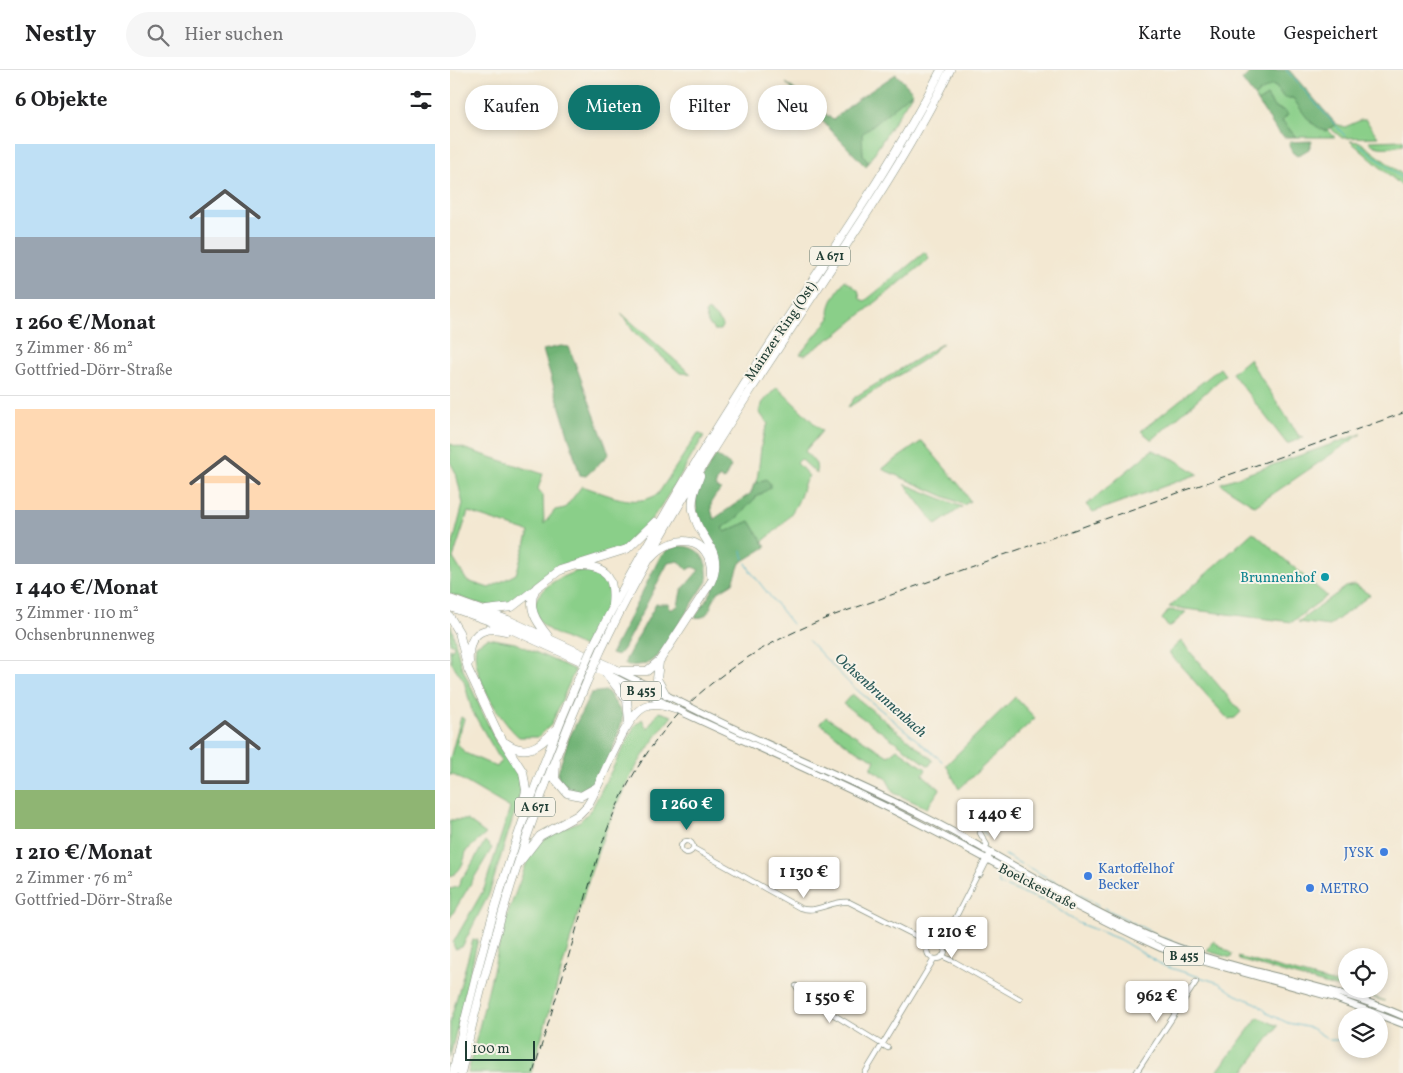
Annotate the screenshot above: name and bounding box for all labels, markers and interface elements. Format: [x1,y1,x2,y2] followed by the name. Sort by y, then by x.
[126,12,476,57] search box
[25,18,96,52] text: Nestly
[144,21,172,49] icon: search
[184,22,284,48] text: Hier suchen
[1138,22,1181,47] text: Karte
[1209,22,1256,47] text: Route
[1284,22,1378,47] text: Gespeichert
[465,85,558,130] chip: Kaufen
[568,85,660,130] chip: Mieten
[670,85,748,130] chip: Filter
[758,85,827,130] chip: Neu
[15,86,108,115] text: 6 Objekte
[407,86,435,114] icon: filters
[180,176,270,266] icon: home
[810,247,850,266] road number: A 671
[741,278,822,385] street label: Mainzer Ring (Ost)
[15,309,156,338] text: 1 260 €/Monat
[15,338,133,360] text: 3 Zimmer · 86 m²
[15,360,173,382] text: Gottfried-Dörr-Straße
[180,442,270,532] icon: home
[1240,569,1316,588] place label: Brunnenhof
[1319,571,1331,583] marker: Brunnenhof
[15,574,158,603] text: 1 440 €/Monat
[15,603,139,625] text: 3 Zimmer · 110 m²
[15,625,155,647] text: Ochsenbrunnenweg
[829,649,931,743] water label: Ochsenbrunnenbach
[621,682,661,700] road number: B 455
[180,707,270,797] icon: home
[641,788,733,831] pin: 1 260 €
[661,794,713,816] text: 1 260 €
[515,798,555,816] road number: A 671
[949,798,1041,841] pin: 1 440 €
[968,804,1022,826] text: 1 440 €
[15,839,152,868] text: 1 210 €/Monat
[1344,844,1374,863] place label: JYSK
[1378,846,1390,858] marker: JYSK
[758,856,850,899] pin: 1 130 €
[995,859,1080,915] street label: Boelckestraße
[1098,860,1174,895] place label: Kartoffelhof Becker
[780,862,828,884] text: 1 130 €
[15,868,133,890] text: 2 Zimmer · 76 m²
[1082,870,1094,882] marker: Kartoffelhof Becker
[1320,880,1369,899] place label: METRO
[1304,882,1316,894] marker: METRO
[15,890,173,912] text: Gottfried-Dörr-Straße
[906,916,998,959] pin: 1 210 €
[927,922,977,944] text: 1 210 €
[1164,946,1204,966] road number: B 455
[1338,948,1388,1058] map controls
[1338,948,1388,998] button: locate
[1122,980,1192,1023] pin: 962 €
[784,982,876,1024] pin: 1 550 €
[1136,986,1178,1008] text: 962 €
[805,987,855,1009] text: 1 550 €
[1338,1008,1388,1058] button: layers
[465,1038,535,1061] scale bar
[472,1040,510,1059] text: 100 m

